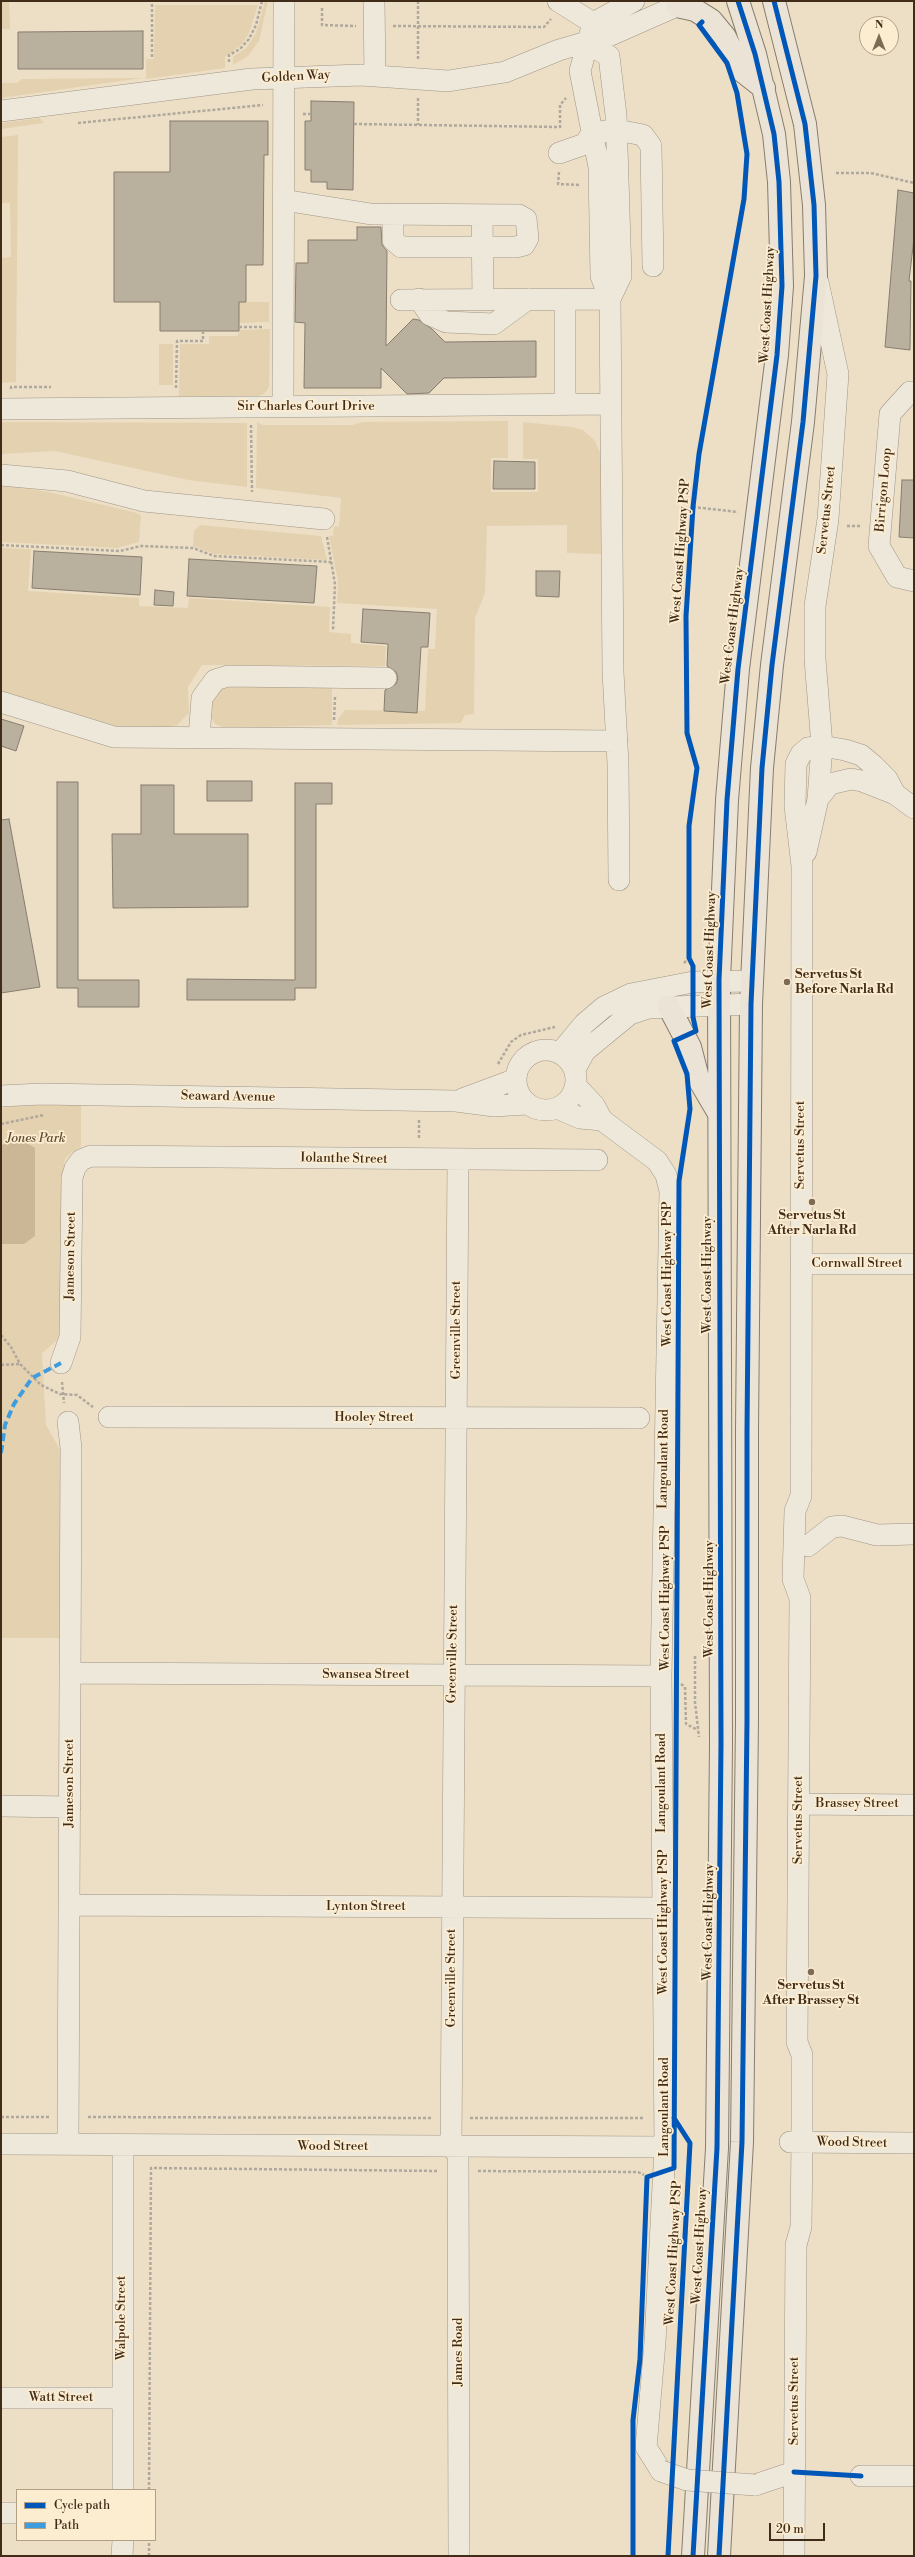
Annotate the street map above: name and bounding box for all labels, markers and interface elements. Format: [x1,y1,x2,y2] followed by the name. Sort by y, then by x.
[859,16,899,56] north arrow
[875,18,883,32] text: N
[261,67,331,87] street label: Golden Way
[757,246,779,364] street label: West Coast Highway
[237,399,375,415] street label: Sir Charles Court Drive
[873,447,895,533] street label: Birrigon Loop
[815,465,839,555] street label: Servetus Street
[668,478,694,624] street label: West Coast Highway PSP
[718,567,748,685] street label: West Coast Highway
[700,891,720,1009] street label: West Coast Highway
[795,967,894,998] place label: Servetus St Before Narla Rd
[782,977,792,987] marker: Servetus St Before Narla Rd
[181,1088,275,1106] street label: Seaward Avenue
[793,1101,809,1189] street label: Servetus Street
[6,1131,66,1147] park label: Jones Park
[300,1150,388,1168] street label: Iolanthe Street
[807,1197,817,1207] marker: Servetus St After Narla Rd
[660,1201,676,1347] street label: West Coast Highway PSP
[767,1208,857,1239] place label: Servetus St After Narla Rd
[62,1211,80,1301] street label: Jameson Street
[700,1216,716,1334] street label: West Coast Highway
[811,1256,903,1272] street label: Cornwall Street
[449,1281,465,1379] street label: Greenville Street
[655,1409,673,1509] street label: Langoulant Road
[334,1410,414,1426] street label: Hooley Street
[658,1525,674,1671] street label: West Coast Highway PSP
[702,1540,718,1658] street label: West Coast Highway
[444,1604,462,1704] street label: Greenville Street
[322,1667,410,1683] street label: Swansea Street
[654,1733,670,1833] street label: Langoulant Road
[62,1739,78,1827] street label: Jameson Street
[791,1776,807,1864] street label: Servetus Street
[815,1796,899,1812] street label: Brassey Street
[656,1849,672,1995] street label: West Coast Highway PSP
[700,1863,718,1981] street label: West Coast Highway
[326,1899,406,1915] street label: Lynton Street
[444,1929,460,2027] street label: Greenville Street
[806,1967,816,1977] marker: Servetus St After Brassey St
[763,1978,859,2009] place label: Servetus St After Brassey St
[657,2057,673,2157] street label: Langoulant Road
[816,2135,888,2151] street label: Wood Street
[298,2139,368,2155] street label: Wood Street
[662,2180,686,2326] street label: West Coast Highway PSP
[689,2187,711,2305] street label: West Coast Highway
[114,2276,130,2360] street label: Walpole Street
[451,2318,467,2386] street label: James Road
[787,2357,803,2445] street label: Servetus Street
[29,2390,93,2406] street label: Watt Street
[16,2489,156,2541] legend
[54,2498,110,2513] text: Cycle path
[771,2515,827,2541] scale bar
[54,2518,79,2533] text: Path
[776,2522,804,2537] text: 20 m

